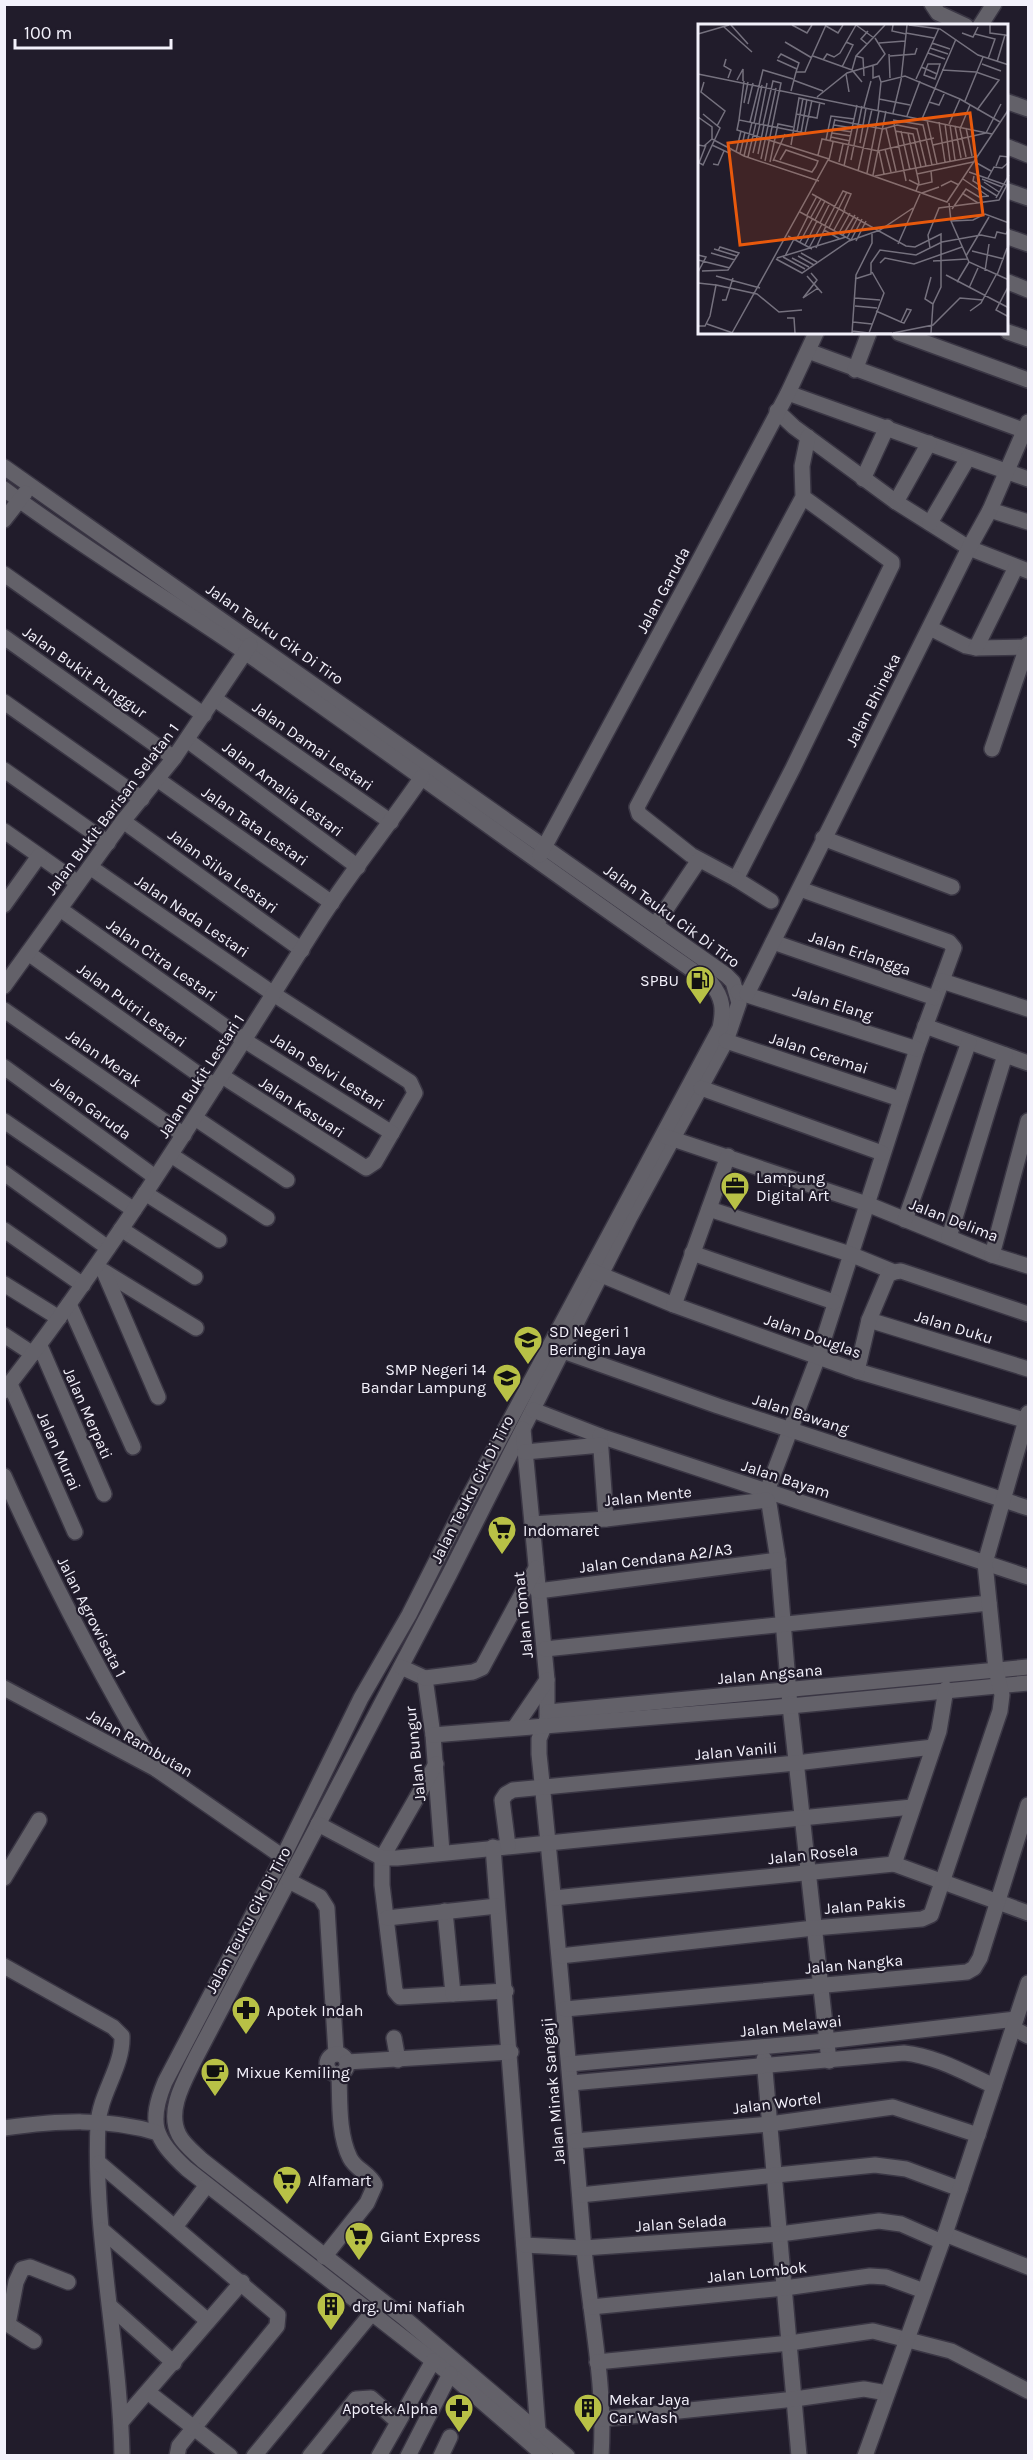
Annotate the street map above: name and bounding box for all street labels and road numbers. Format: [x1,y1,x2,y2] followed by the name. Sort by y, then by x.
[632,544,694,636] street label: Jalan Garuda
[203,579,347,689] street label: Jalan Teuku Cik Di Tiro
[19,622,151,722] street label: Jalan Bukit Punggur
[841,650,905,750] street label: Jalan Bhineka
[249,697,377,795] street label: Jalan Damai Lestari
[41,719,183,899] street label: Jalan Bukit Barisan Selatan 1
[219,737,347,841] street label: Jalan Amalia Lestari
[198,782,312,870] street label: Jalan Tata Lestari
[164,825,282,917] street label: Jalan Silva Lestari
[600,860,744,972] street label: Jalan Teuku Cik Di Tiro
[131,871,253,961] street label: Jalan Nada Lestari
[103,915,221,1005] street label: Jalan Citra Lestari
[807,927,913,979] street label: Jalan Erlangga
[74,959,190,1051] street label: Jalan Putri Lestari
[791,981,875,1025] street label: Jalan Elang
[154,1011,248,1141] street label: Jalan Bukit Lestari 1
[63,1025,145,1091] street label: Jalan Merak
[268,1028,388,1114] street label: Jalan Selvi Lestari
[767,1028,871,1078] street label: Jalan Ceremai
[47,1072,135,1144] street label: Jalan Garuda
[256,1072,348,1142] street label: Jalan Kasuari
[907,1194,1001,1246] street label: Jalan Delima
[913,1306,995,1348] street label: Jalan Duku
[762,1310,864,1362] street label: Jalan Douglas
[59,1364,117,1462] street label: Jalan Merpati
[751,1390,851,1438] street label: Jalan Bawang
[33,1408,85,1494] street label: Jalan Murai
[427,1412,517,1566] street label: Jalan Teuku Cik Di Tiro
[739,1456,833,1502] street label: Jalan Bayam
[603,1482,693,1510] street label: Jalan Mente
[578,1539,734,1577] street label: Jalan Cendana A2/A3
[54,1554,130,1680] street label: Jalan Agrowisata 1
[509,1571,537,1659] street label: Jalan Tomat
[717,1660,823,1688] street label: Jalan Angsana
[84,1705,196,1781] street label: Jalan Rambutan
[401,1705,429,1803] street label: Jalan Bungur
[694,1738,778,1764] street label: Jalan Vanili
[767,1840,859,1868] street label: Jalan Rosela
[201,1844,295,1996] street label: Jalan Teuku Cik Di Tiro
[823,1892,907,1918] street label: Jalan Pakis
[804,1950,904,1978] street label: Jalan Nangka
[739,2011,843,2041] street label: Jalan Melawai
[537,2017,569,2165] street label: Jalan Minak Sangaji
[732,2088,822,2118] street label: Jalan Wortel
[635,2210,727,2236] street label: Jalan Selada
[706,2257,808,2287] street label: Jalan Lombok

